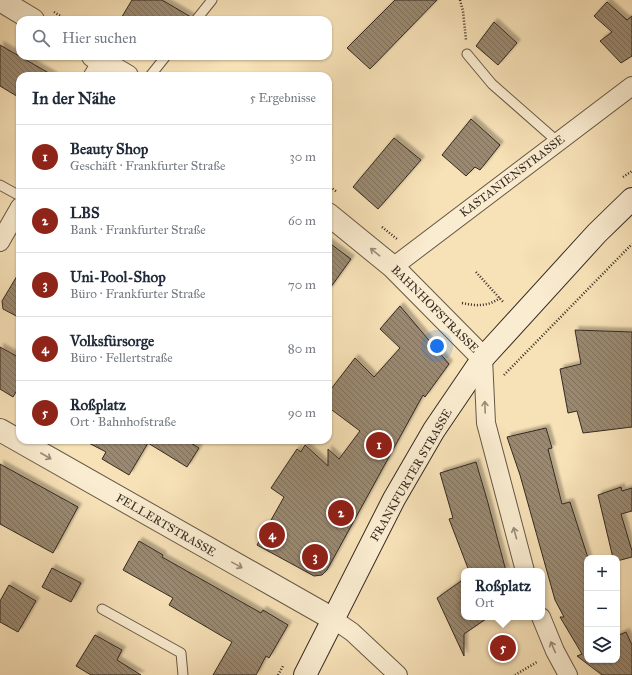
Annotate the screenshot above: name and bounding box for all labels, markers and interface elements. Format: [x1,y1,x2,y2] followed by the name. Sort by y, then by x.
[16,16,332,60] search box
[30,27,52,49] icon: search
[62,29,137,47] text: Hier suchen
[32,88,116,109] text: In der Nähe
[250,90,316,106] text: 5 Ergebnisse
[457,132,568,220] street label: KASTANIENSTRASSE
[70,140,148,158] text: Beauty Shop
[42,149,48,165] text: 1
[290,149,316,165] text: 30 m
[70,158,225,174] text: Geschäft · Frankfurter Straße
[70,204,100,222] text: LBS
[42,213,48,229] text: 2
[288,213,316,229] text: 60 m
[70,222,206,238] text: Bank · Frankfurter Straße
[369,248,380,257] one-way arrow
[388,262,482,356] street label: BAHNHOFSTRASSE
[70,268,166,286] text: Uni-Pool-Shop
[42,277,48,293] text: 3
[288,277,316,293] text: 70 m
[70,286,206,302] text: Büro · Frankfurter Straße
[70,332,154,350] text: Volksfürsorge
[427,336,447,356] your location
[41,341,49,357] text: 4
[288,341,316,357] text: 80 m
[70,350,173,366] text: Büro · Fellertstraße
[70,396,126,414] text: Roßplatz
[482,401,489,414] one-way arrow
[42,405,48,421] text: 5
[288,405,316,421] text: 90 m
[367,406,455,544] street label: FRANKFURTER STRASSE
[70,414,176,430] text: Ort · Bahnhofstraße
[366,430,392,460] pin: 1
[40,453,52,461] one-way arrow
[113,491,219,560] street label: FELLERTSTRASSE
[328,498,354,528] pin: 2
[259,520,285,550] pin: 4
[511,527,518,540] one-way arrow
[302,542,328,572] pin: 3
[584,555,620,663] map controls
[584,555,620,591] button: +
[231,561,243,569] one-way arrow
[461,568,545,620] popup
[475,577,531,595] text: Roßplatz
[584,591,620,627] button: −
[475,595,494,611] text: Ort
[584,627,620,663] button: layers
[490,633,516,663] pin: 5
[549,641,557,653] one-way arrow

